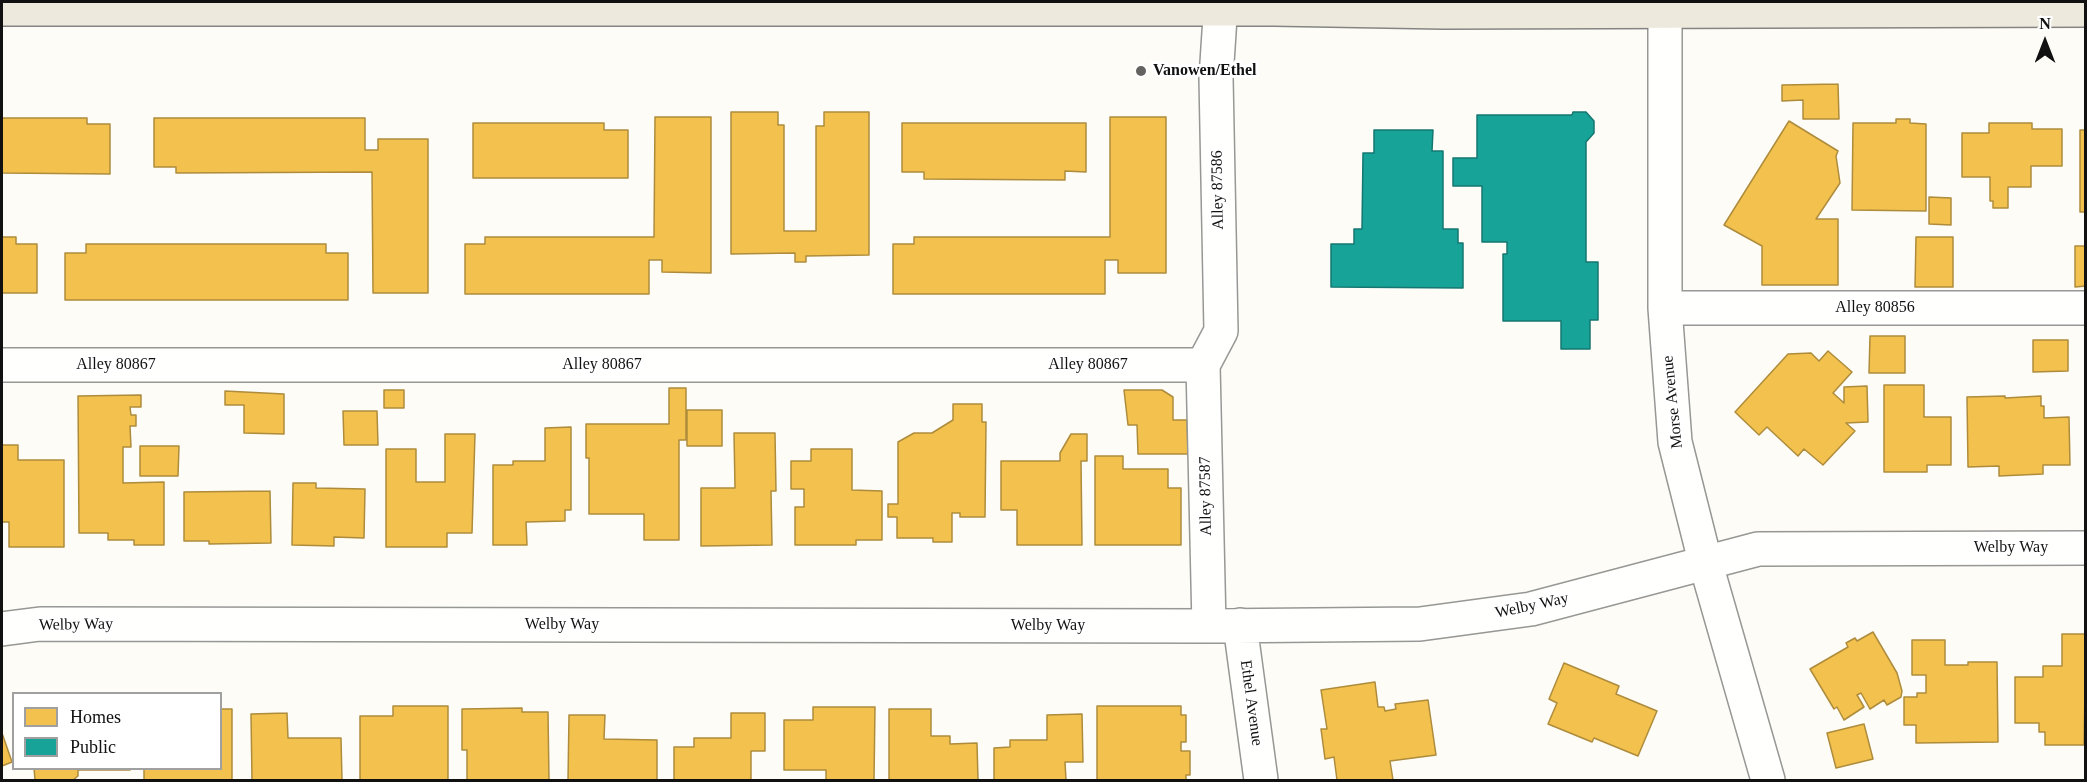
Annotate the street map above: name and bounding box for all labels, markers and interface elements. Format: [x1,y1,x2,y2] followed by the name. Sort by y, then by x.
[2015,12,2075,72] north arrow
[2039,15,2051,32] text: N
[1153,61,1256,81] place label: Vanowen/Ethel
[1134,64,1148,78] marker: Vanowen/Ethel
[1208,150,1228,230] street label: Alley 87586
[1835,298,1915,318] street label: Alley 80856
[76,355,156,375] street label: Alley 80867
[562,355,642,375] street label: Alley 80867
[1048,355,1128,375] street label: Alley 80867
[1659,355,1687,449] street label: Morse Avenue
[1196,456,1216,536] street label: Alley 87587
[1974,538,2048,558] street label: Welby Way
[1494,589,1570,623] street label: Welby Way
[39,615,113,635] street label: Welby Way
[525,615,599,635] street label: Welby Way
[1011,616,1085,636] street label: Welby Way
[1235,659,1267,747] street label: Ethel Avenue
[12,692,222,770] legend
[70,707,121,727] text: Homes
[70,737,116,757] text: Public

